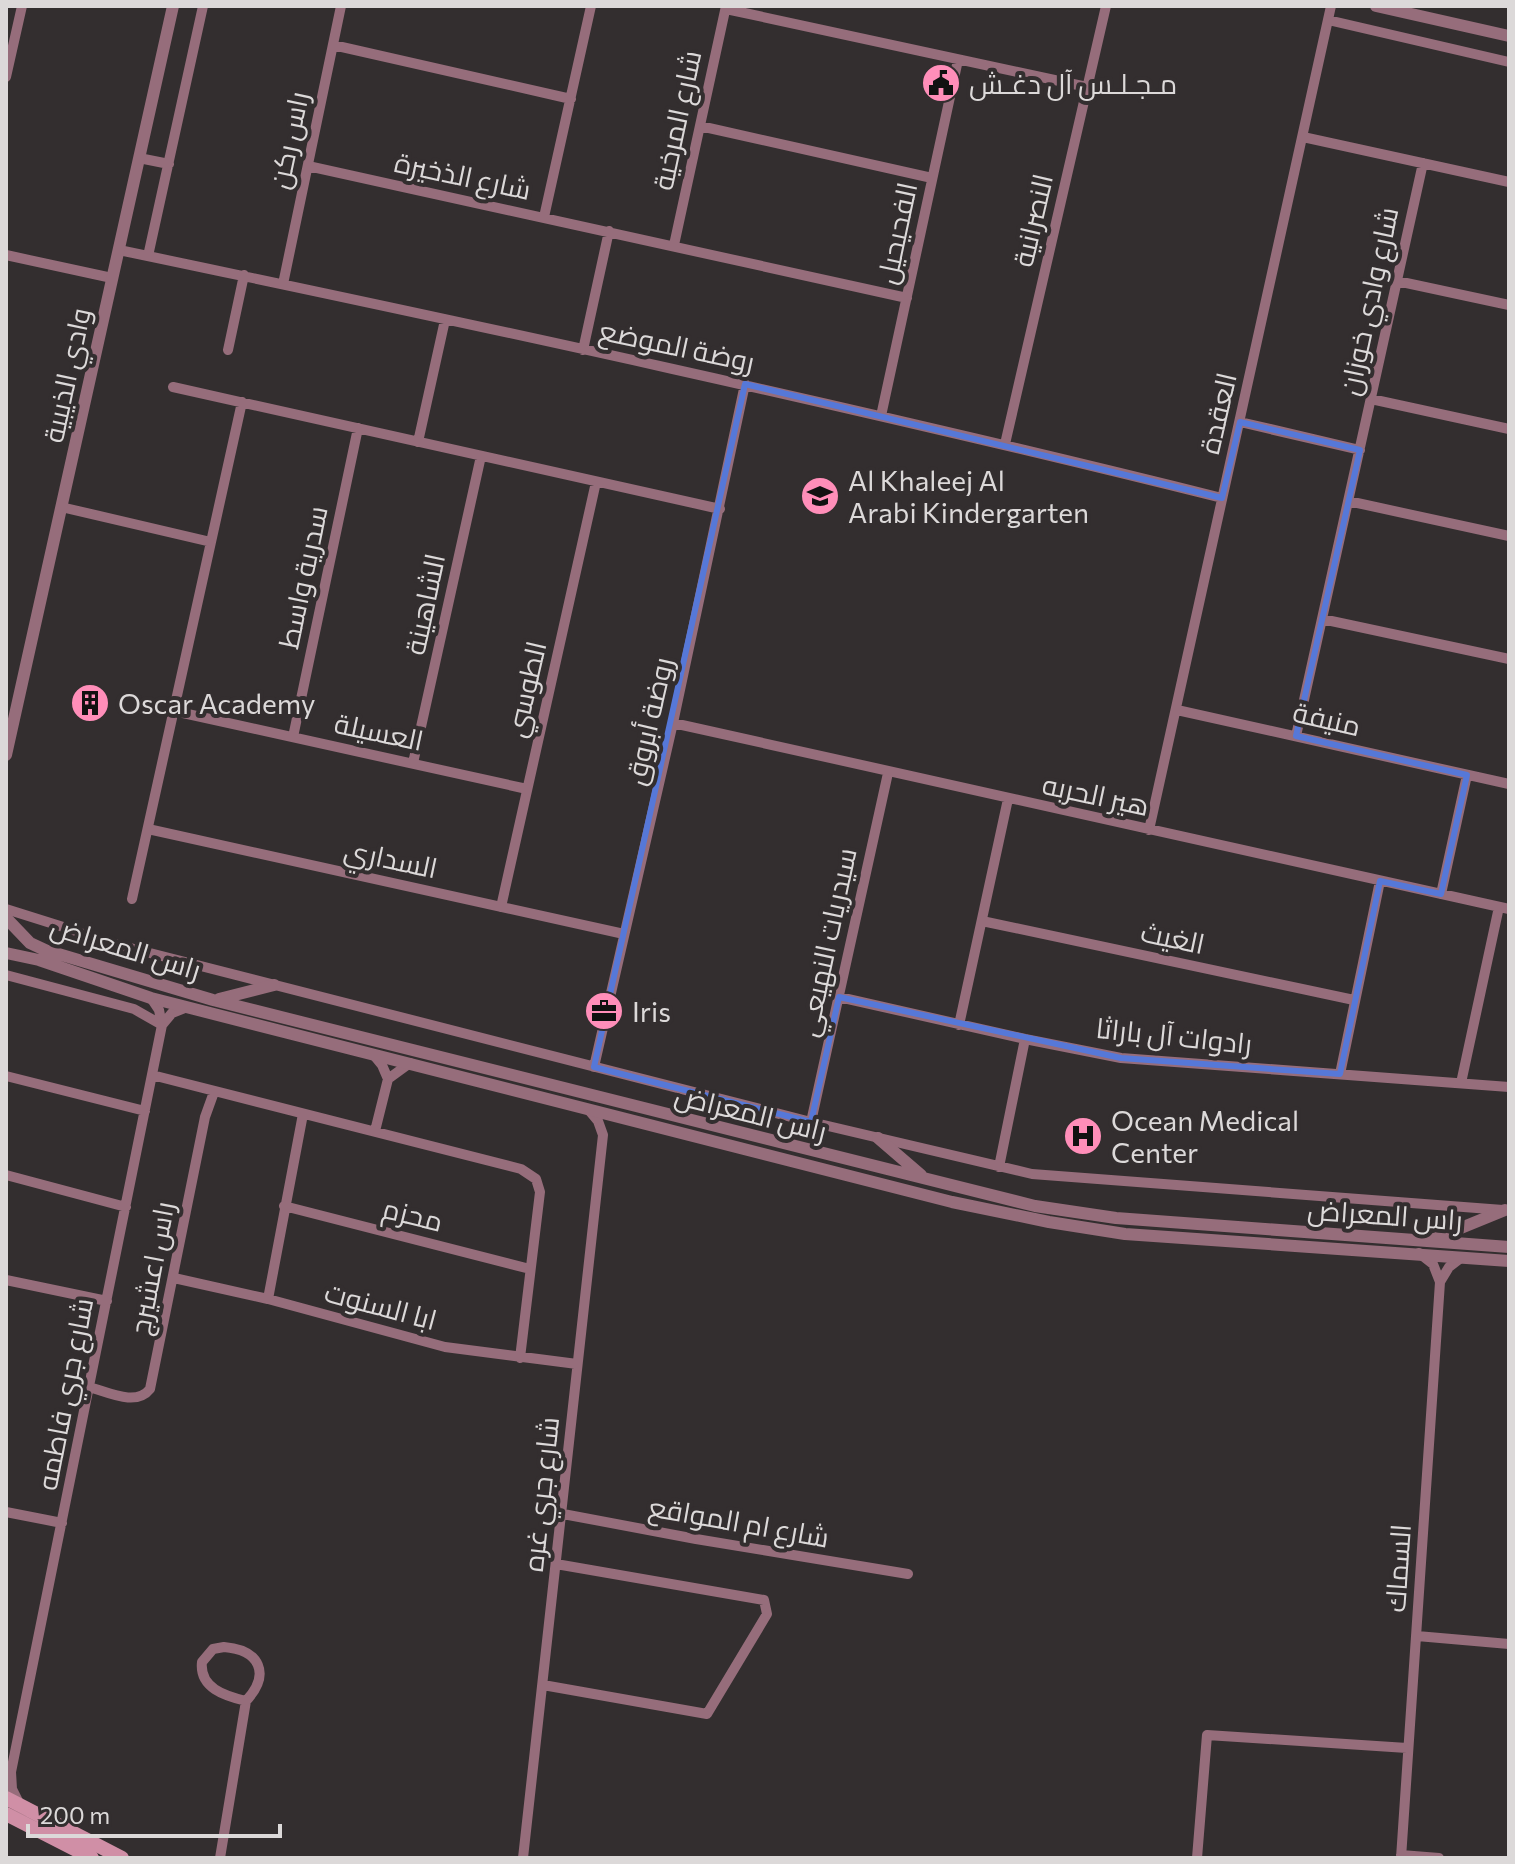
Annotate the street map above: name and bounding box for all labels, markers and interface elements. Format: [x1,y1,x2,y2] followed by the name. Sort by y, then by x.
[645,47,710,194] street label: شارع المرخية
[920,62,962,104] public building icon: مـجـلـس آل دغـش
[969,66,1177,101] place label: مـجـلـس آل دغـش
[261,88,316,192] street label: راس ركن
[391,144,534,209] street label: شارع الذخيرة
[1005,170,1059,270] street label: النصرانية
[869,179,924,287] street label: الفحيحيل
[1331,204,1410,400] street label: شارع وادي خوزان
[35,304,103,447] street label: وادي الذيبية
[596,312,758,381] street label: روضة الموضع
[1191,369,1243,457] street label: العقدة
[848,463,1089,529] place label: Al Khaleej Al Arabi Kindergarten
[799,475,841,517] school or university icon: Al Khaleej Al Arabi Kindergarten
[270,503,334,651] street label: سدرية واسط
[397,550,451,658] street label: الشاهينة
[497,638,557,741] street label: الطوسي
[617,654,680,788] street label: روضة أبروق
[69,682,111,724] building icon: Oscar Academy
[118,686,315,720] place label: Oscar Academy
[1290,694,1364,742] street label: منيفة
[331,705,427,757] street label: العسيلة
[1039,766,1153,822] street label: هير الحربه
[340,832,441,890] street label: السداري
[789,845,868,1041] street label: سيدريات النهيعي
[46,908,205,987] street label: راس المعراض
[1138,914,1208,960] street label: الغيث
[583,990,625,1032] office icon: Iris
[632,994,671,1028] place label: Iris
[1094,1010,1254,1061] street label: رادوات آل باراثا
[671,1077,831,1148] street label: راس المعراض
[1111,1103,1299,1169] place label: Ocean Medical Center
[1062,1115,1104,1157] hospital icon: Ocean Medical Center
[378,1190,447,1242] street label: محزم
[1306,1192,1464,1237] street label: راس المعراض
[121,1198,184,1338] street label: راس اعشيرج
[321,1274,441,1336] street label: ابا السنوت
[29,1295,105,1494] street label: شارع جري فاطمه
[515,1415,571,1574] street label: شارع جري غره
[645,1488,832,1558] street label: شارع ام المواقع
[1377,1523,1417,1613] street label: السماك
[28,1788,280,1838] scale bar
[40,1800,110,1829] text: 200 m

